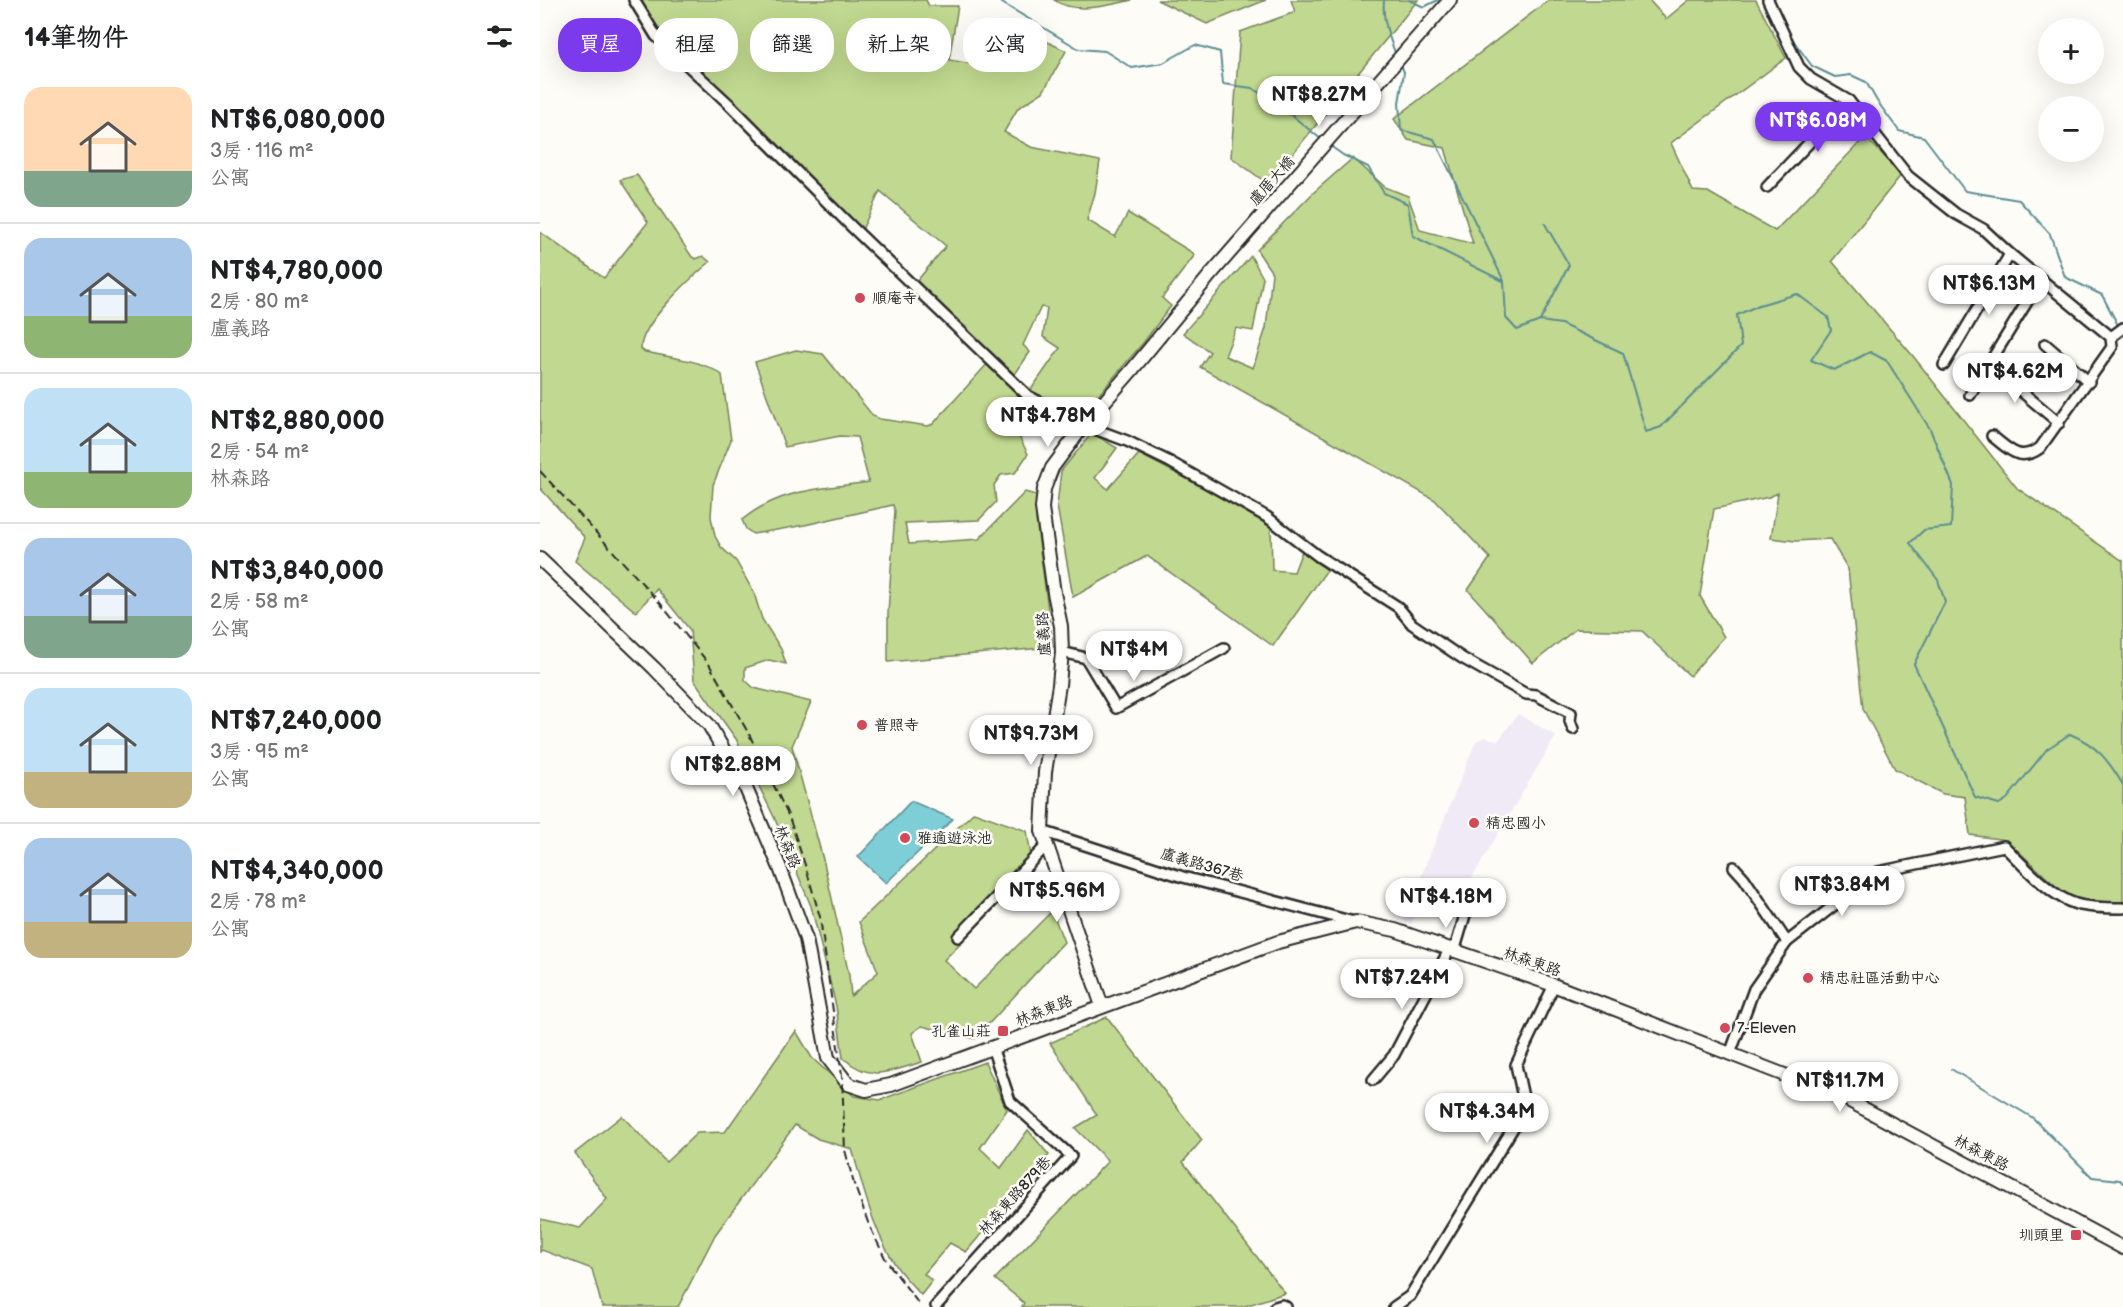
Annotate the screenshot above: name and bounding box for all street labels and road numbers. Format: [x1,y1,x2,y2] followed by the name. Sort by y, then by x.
[1245,152,1299,210] street label: 盧厝大橋
[1033,611,1055,657] street label: 盧義路
[770,823,804,871] street label: 林森路
[1158,844,1246,886] street label: 盧義路367巷
[1501,943,1563,981] street label: 林森東路
[1013,991,1075,1031] street label: 林森東路
[1950,1131,2012,1175] street label: 林森東路
[975,1153,1055,1239] street label: 林森東路879巷

